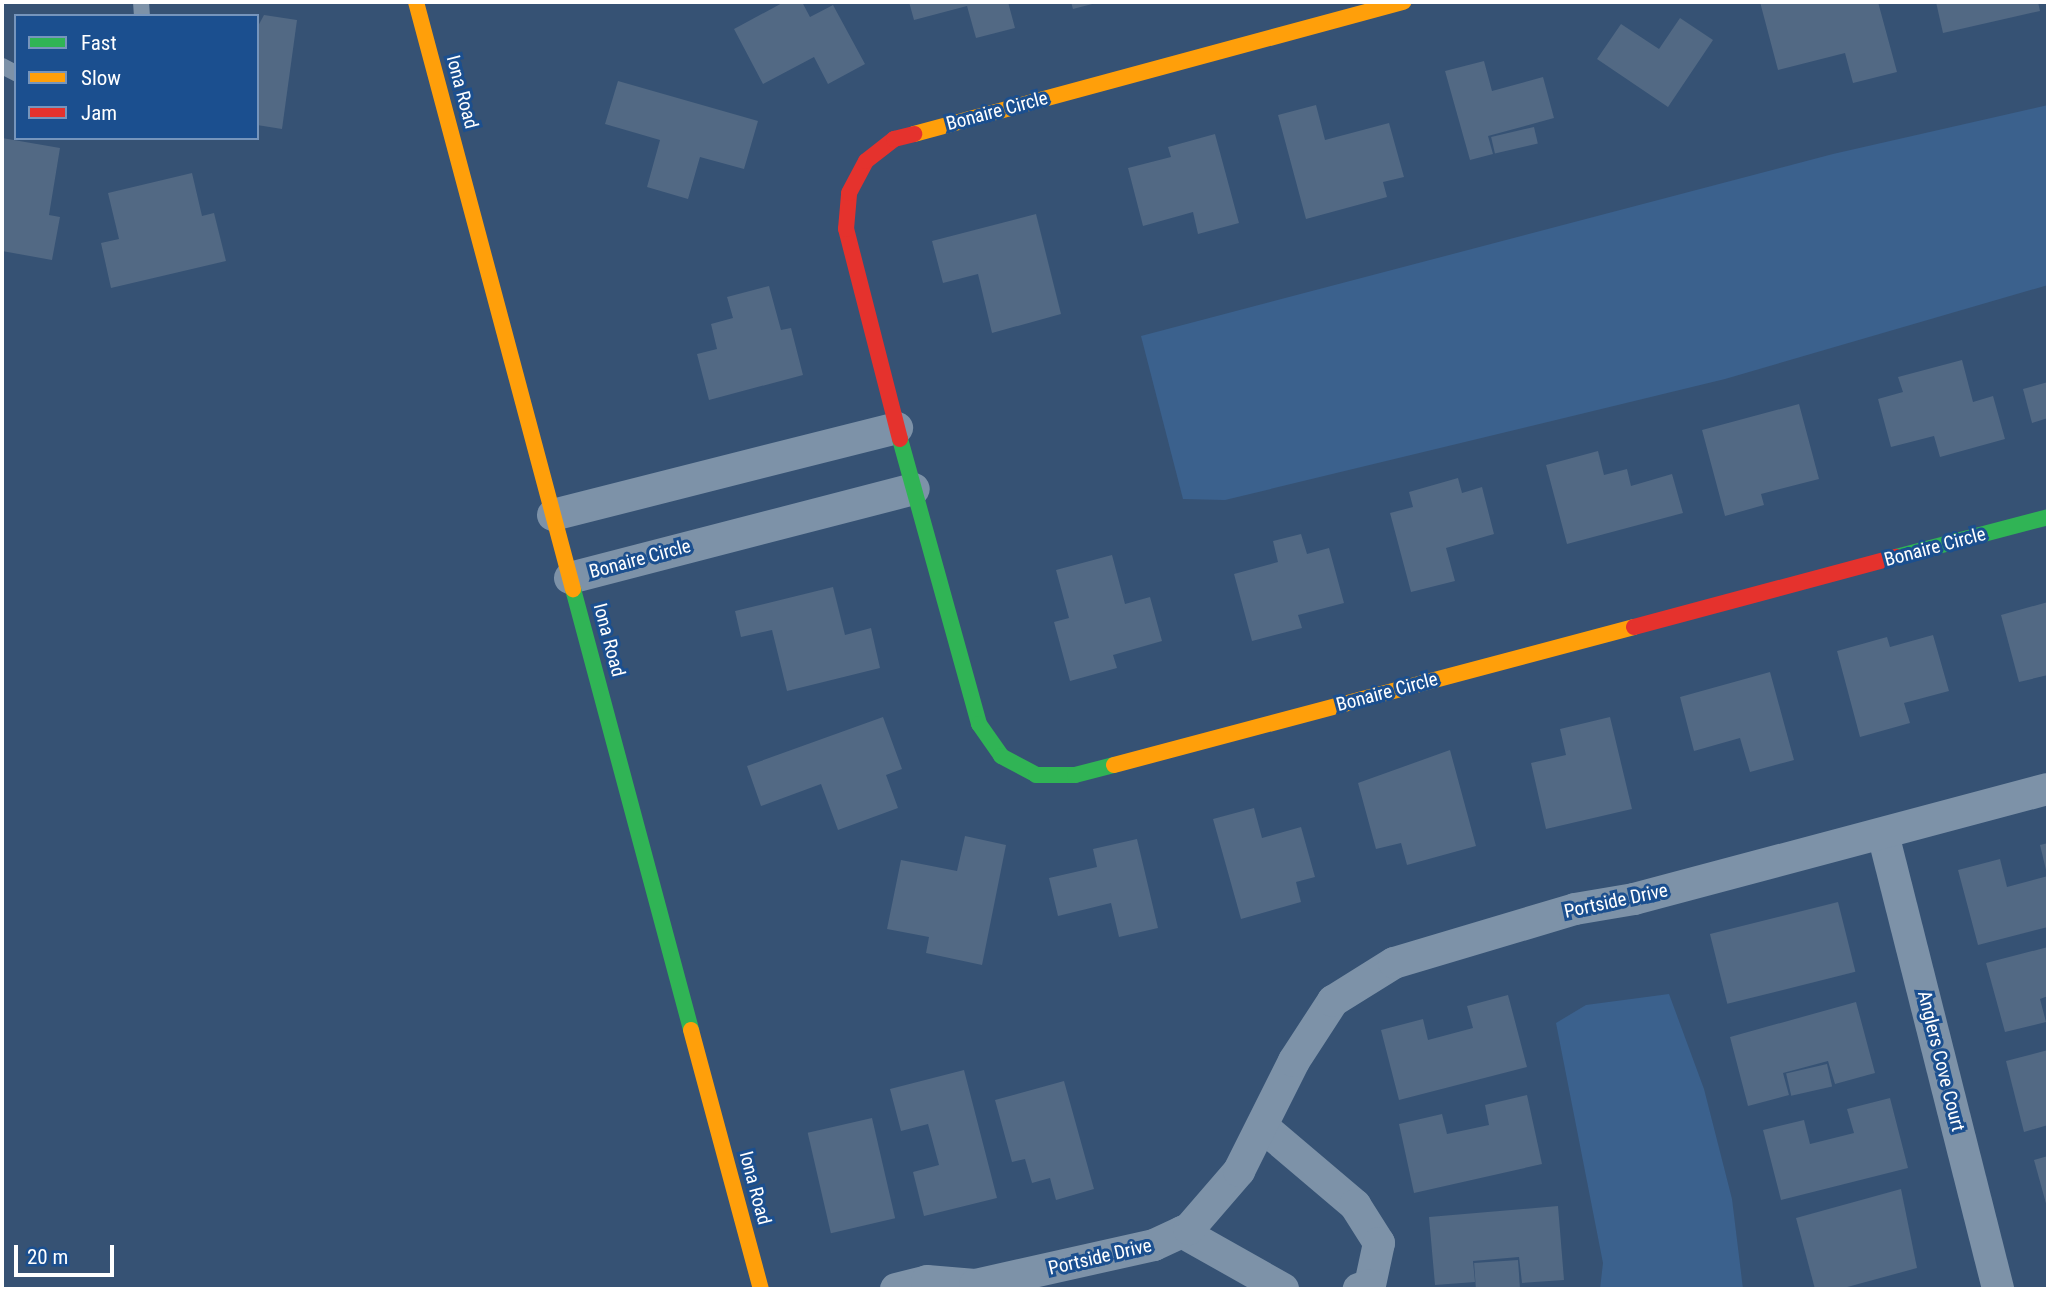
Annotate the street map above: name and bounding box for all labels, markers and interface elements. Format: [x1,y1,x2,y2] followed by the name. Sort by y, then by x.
[14,14,259,140] legend
[81,31,117,55] text: Fast
[441,53,483,131] street label: Iona Road
[81,66,121,90] text: Slow
[944,86,1050,136] street label: Bonaire Circle
[81,101,117,125] text: Jam
[1882,522,1988,572] street label: Bonaire Circle
[587,534,693,584] street label: Bonaire Circle
[588,601,630,679] street label: Iona Road
[1334,667,1440,717] street label: Bonaire Circle
[1562,879,1670,923] street label: Portside Drive
[1912,988,1970,1134] street label: Anglers Cove Court
[734,1149,776,1227] street label: Iona Road
[18,1232,117,1276] scale bar
[1046,1234,1154,1280] street label: Portside Drive
[27,1245,68,1269] text: 20 m

